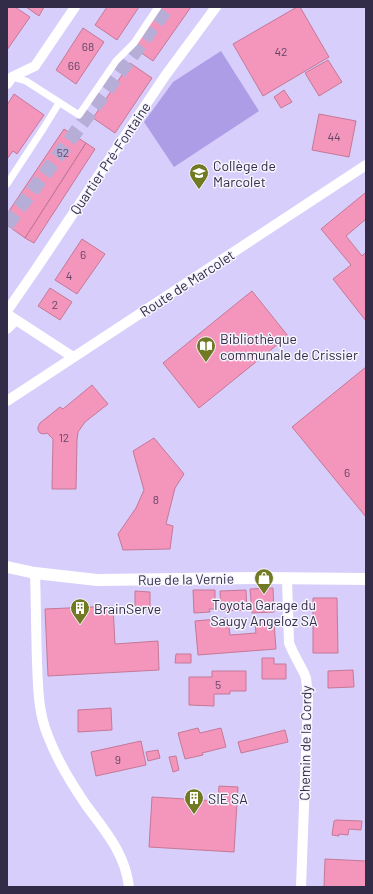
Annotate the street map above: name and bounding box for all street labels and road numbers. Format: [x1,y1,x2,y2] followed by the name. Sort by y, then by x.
[66,99,154,217] street label: Quartier Pré-Fontaine
[136,246,238,320] street label: Route de Marcolet
[138,570,234,588] street label: Rue de la Vernie
[295,685,315,801] street label: Chemin de la Cordy

